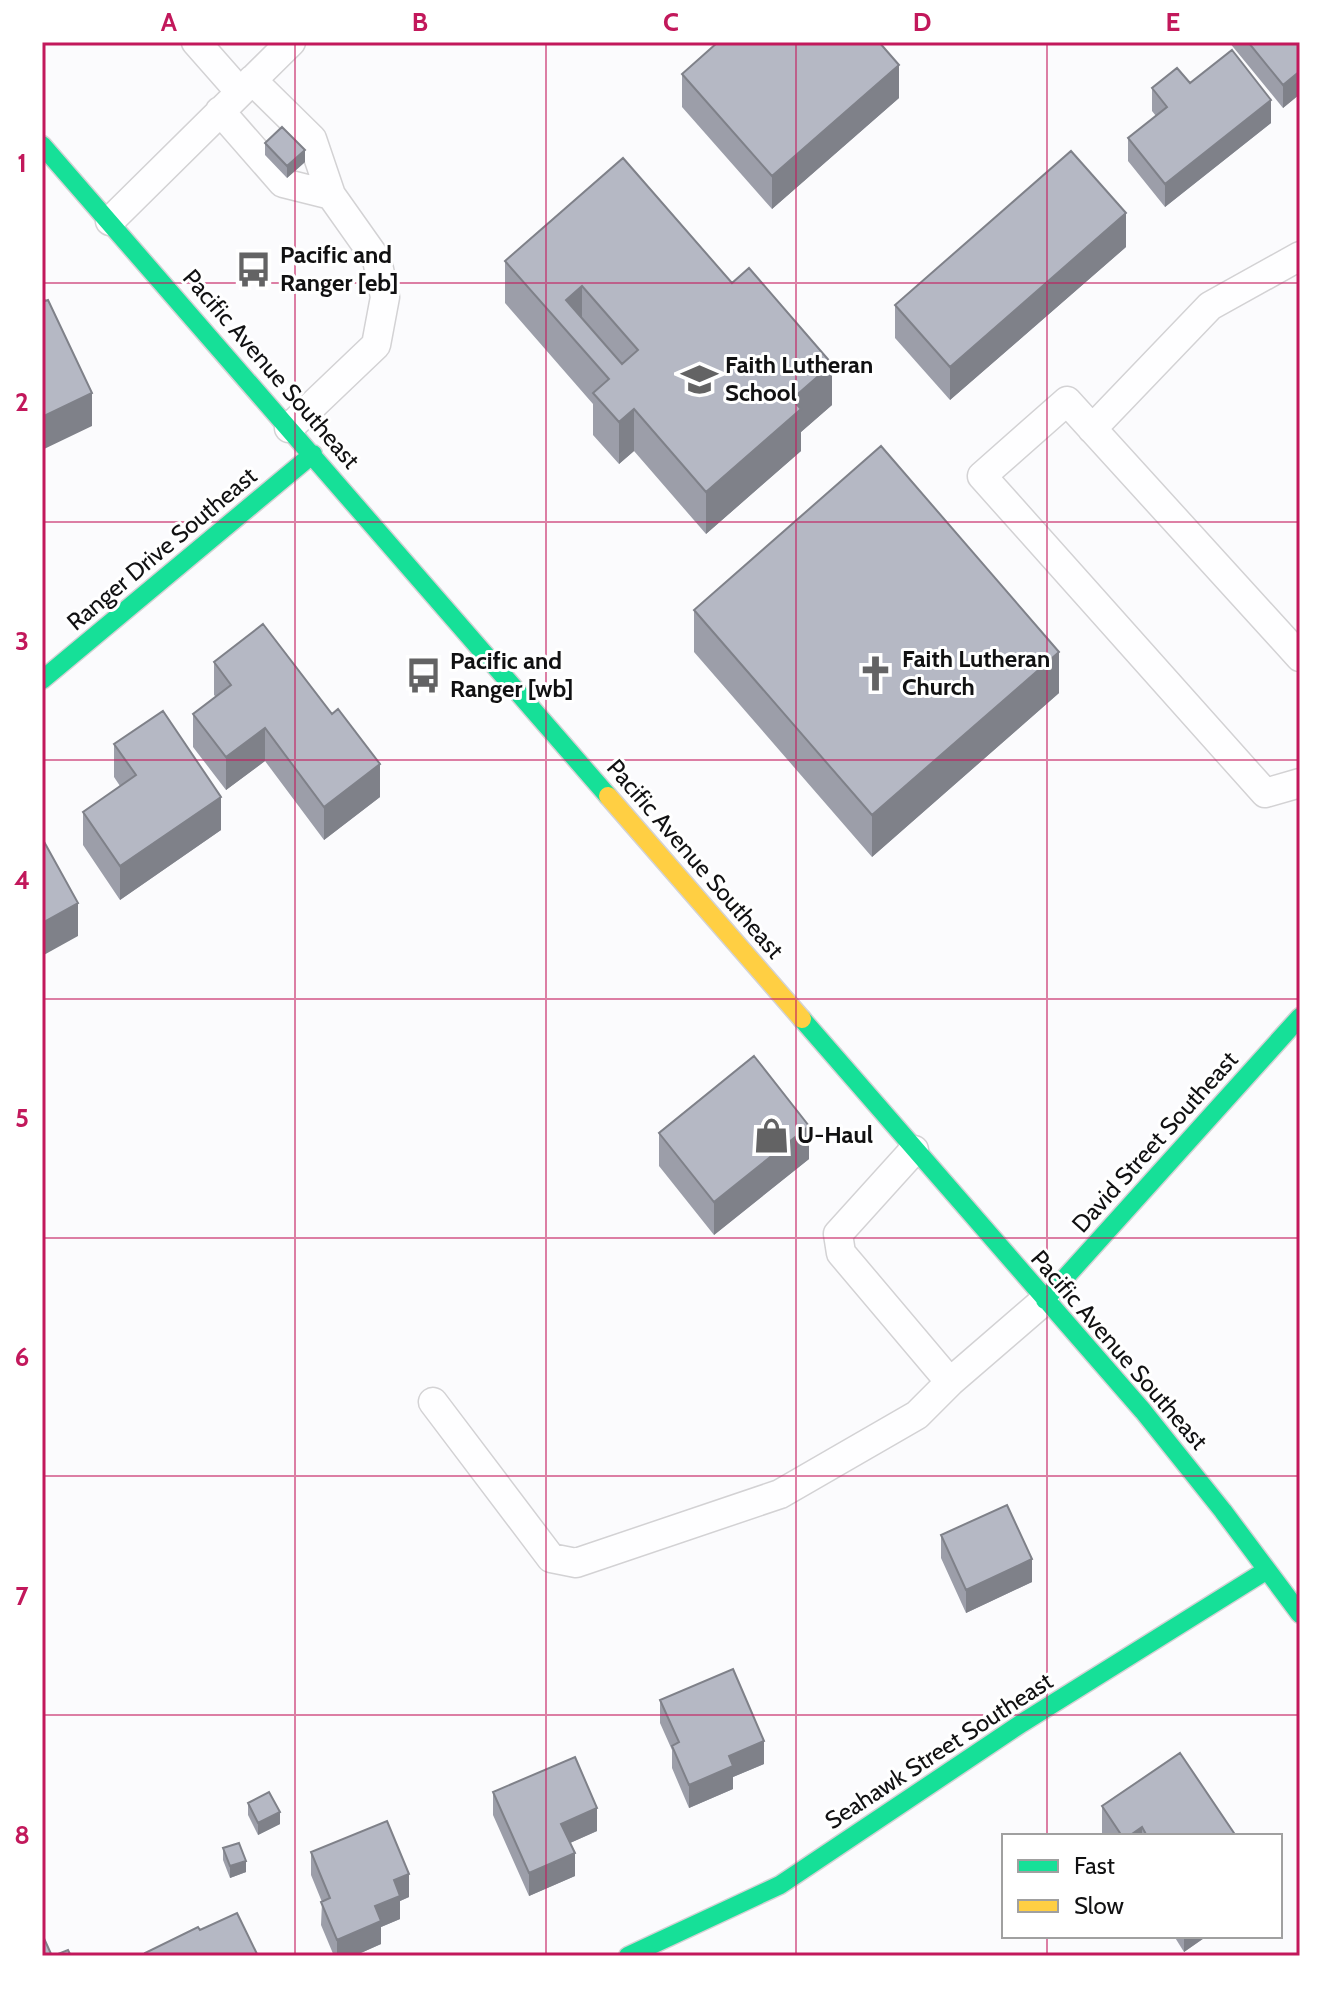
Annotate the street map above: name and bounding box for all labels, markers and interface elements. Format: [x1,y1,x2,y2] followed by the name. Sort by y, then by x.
[161,6,178,38] text: A
[412,6,428,38] text: B
[663,6,679,38] text: C
[913,6,931,38] text: D
[1166,6,1180,38] text: E
[17,147,27,179] text: 1
[280,240,398,297] place label: Pacific and Ranger [eb]
[235,250,273,288] bus stop icon: Pacific and Ranger [eb]
[177,263,366,474] street label: Pacific Avenue Southeast
[725,350,873,407] place label: Faith Lutheran School
[680,360,718,398] school or university icon: Faith Lutheran School
[15,386,29,418] text: 2
[61,461,262,636] street label: Ranger Drive Southeast
[15,625,29,657] text: 3
[902,644,1050,701] place label: Faith Lutheran Church
[450,646,573,703] place label: Pacific and Ranger [wb]
[857,654,895,692] church icon: Faith Lutheran Church
[405,656,443,694] bus stop icon: Pacific and Ranger [wb]
[601,753,790,964] street label: Pacific Avenue Southeast
[14,864,30,896] text: 4
[1066,1045,1244,1238] street label: David Street Southeast
[15,1102,29,1134] text: 5
[752,1116,790,1154] shop icon: U-Haul
[797,1120,873,1149] place label: U-Haul
[1025,1244,1214,1455] street label: Pacific Avenue Southeast
[15,1341,29,1373] text: 6
[15,1580,29,1612] text: 7
[820,1666,1058,1835] street label: Seahawk Street Southeast
[14,1819,30,1851] text: 8
[1002,1834,1282,1938] legend
[1074,1851,1115,1880] text: Fast
[1074,1891,1124,1920] text: Slow

